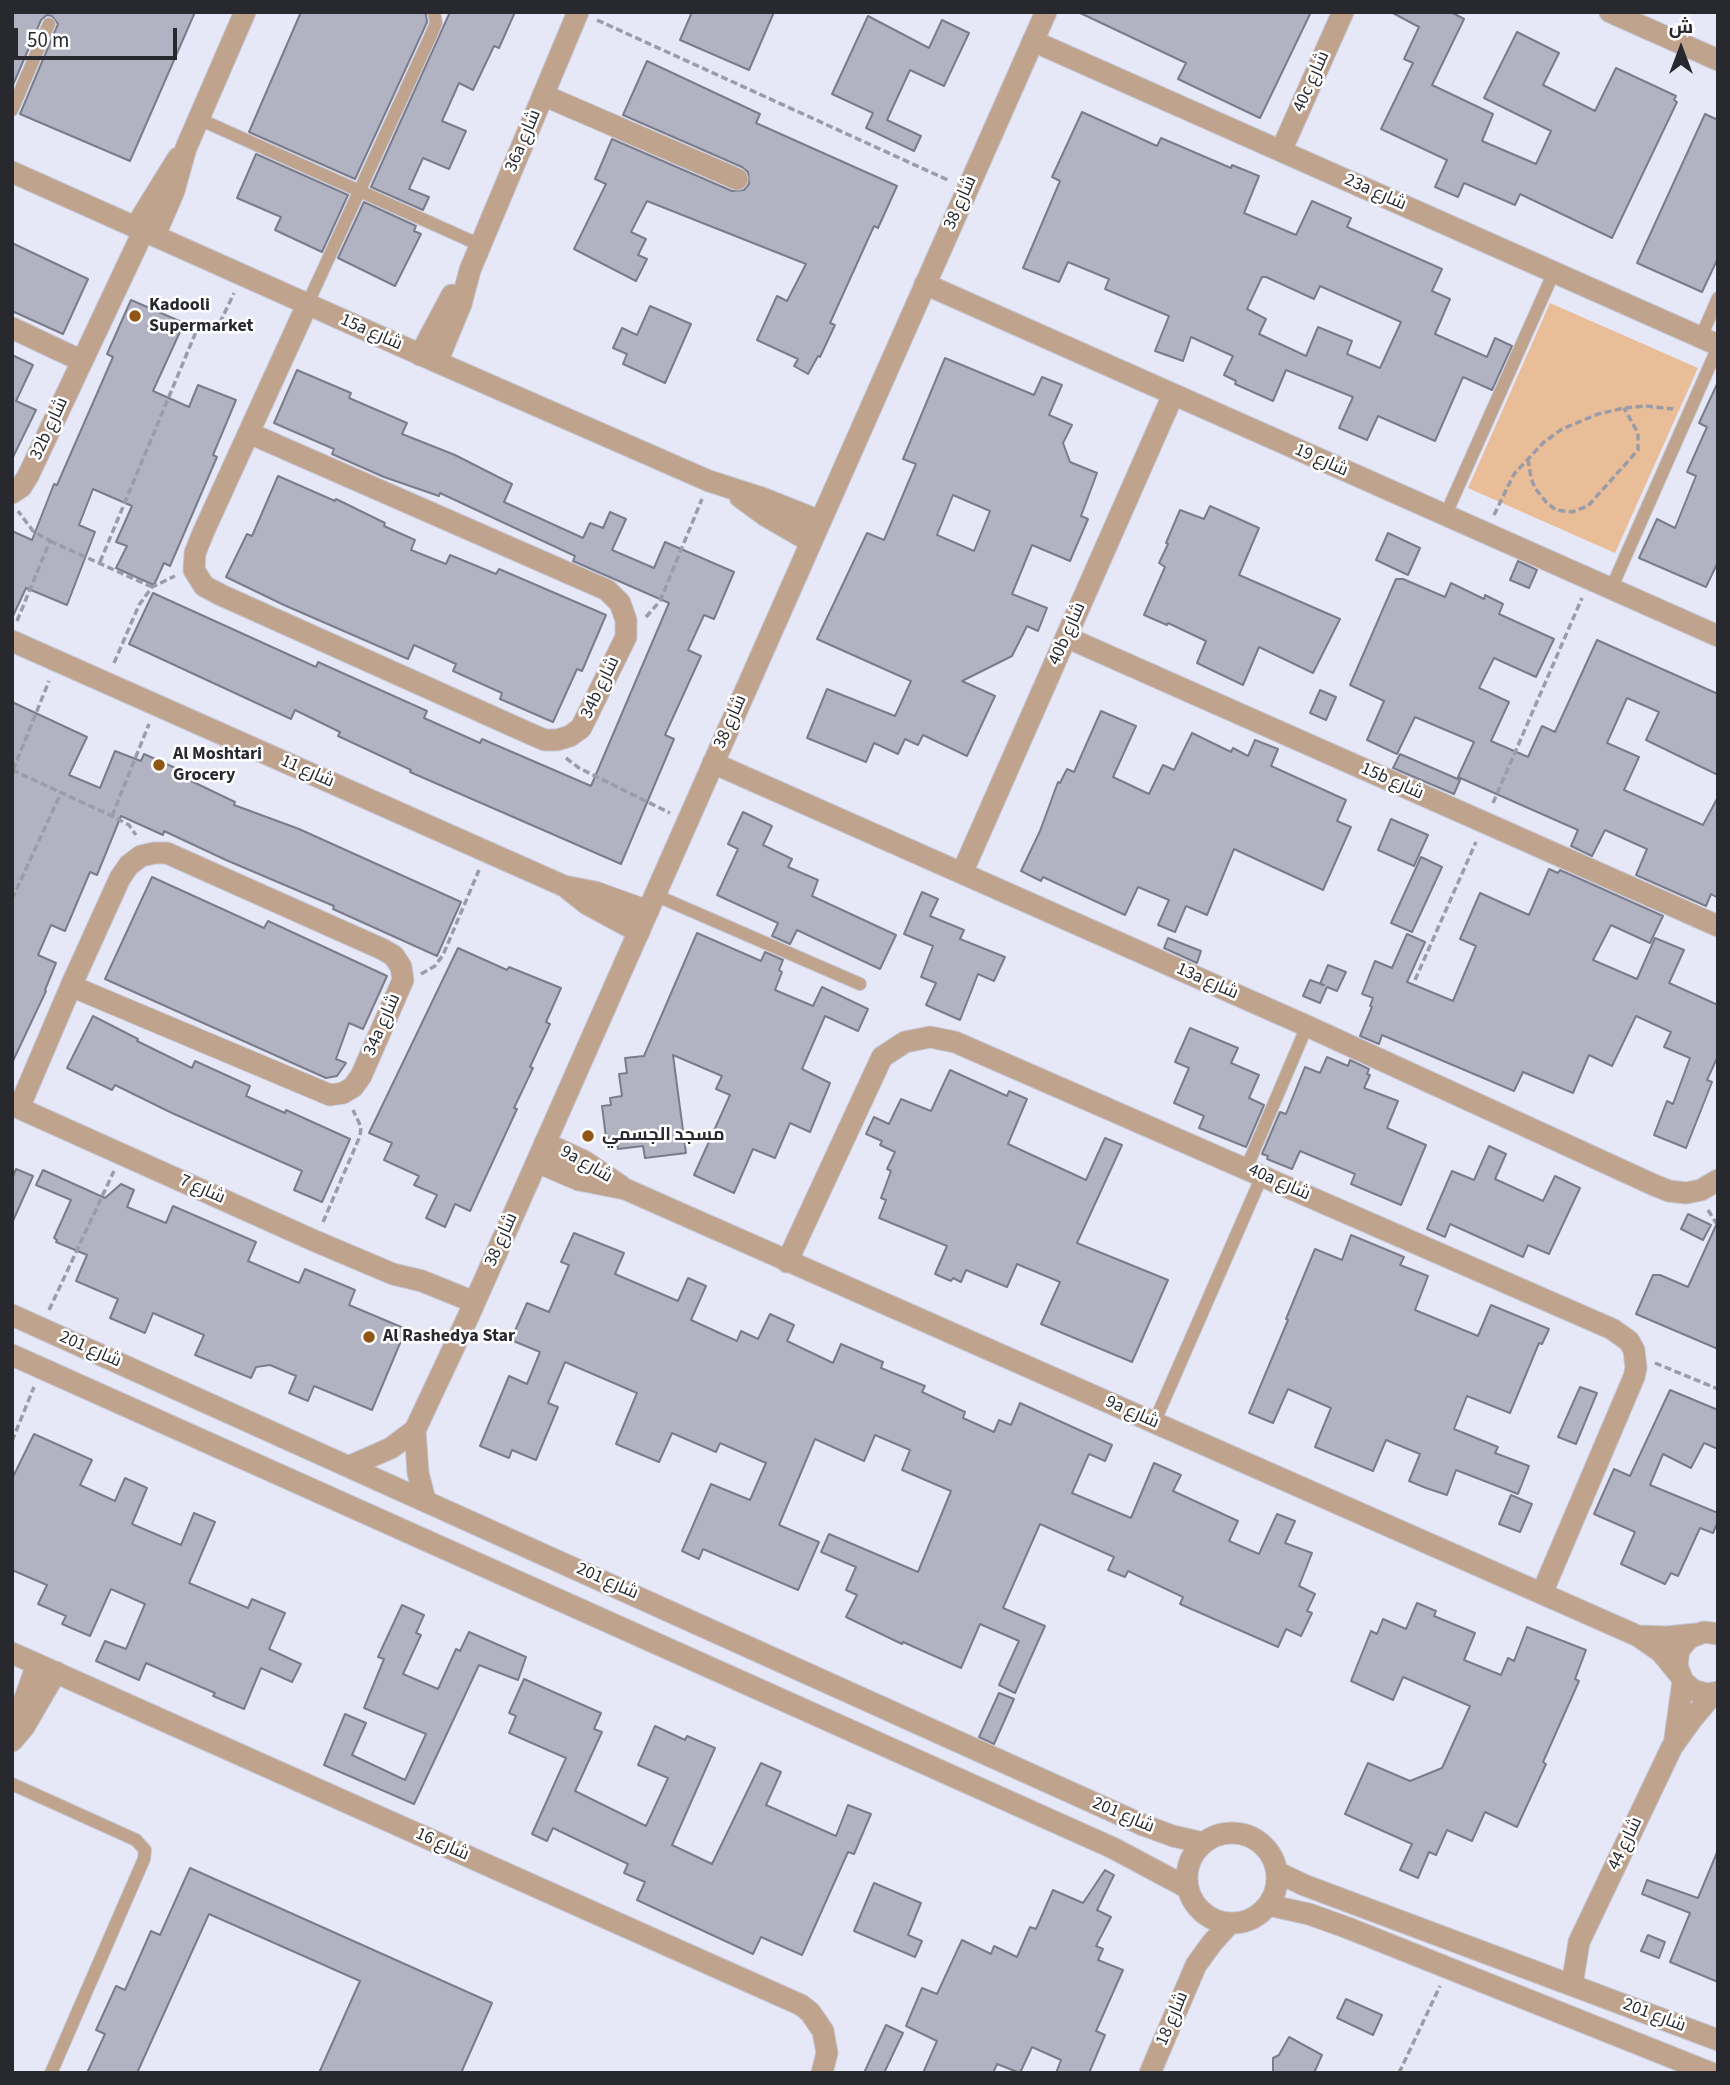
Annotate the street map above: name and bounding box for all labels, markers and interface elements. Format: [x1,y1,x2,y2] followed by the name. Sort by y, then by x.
[18,14,180,58] scale bar
[1646,14,1716,84] north arrow
[1669,14,1693,41] text: ش
[27,25,69,55] text: 50 m
[1289,48,1335,116] street label: 40c شارع
[501,107,547,175] street label: 36a شارع
[1341,170,1409,216] street label: 23a شارع
[940,173,982,233] street label: شارع 38
[149,295,254,338] place label: Kadooli Supermarket
[127,308,143,324] marker: Kadooli Supermarket
[337,310,405,356] street label: 15a شارع
[26,394,74,464] street label: 32b شارع
[1291,440,1351,482] street label: شارع 19
[1045,599,1091,669] street label: 40b شارع
[577,653,625,723] street label: 34b شارع
[710,692,752,752] street label: شارع 38
[173,744,262,786] place label: Al Moshtari Grocery
[277,751,337,793] street label: شارع 11
[151,757,167,773] marker: Al Moshtari Grocery
[1357,759,1427,805] street label: 15b شارع
[1173,959,1241,1005] street label: 13a شارع
[360,991,406,1059] street label: 34a شارع
[602,1125,725,1147] place label: مسجد الجسمي
[580,1128,596,1144] marker: مسجد الجسمي
[556,1142,616,1188] street label: 9a شارع
[1245,1160,1313,1206] street label: 40a شارع
[176,1170,228,1210] street label: شارع 7
[481,1210,523,1270] street label: شارع 38
[383,1326,515,1348] place label: Al Rashedya Star
[56,1327,124,1373] street label: شارع 201
[361,1329,377,1345] marker: Al Rashedya Star
[1102,1392,1162,1434] street label: 9a شارع
[573,1559,641,1605] street label: شارع 201
[1089,1793,1157,1839] street label: شارع 201
[1604,1814,1648,1874] street label: شارع 44
[412,1824,472,1866] street label: شارع 16
[1152,1989,1194,2049] street label: شارع 18
[1620,1994,1688,2038] street label: شارع 201

